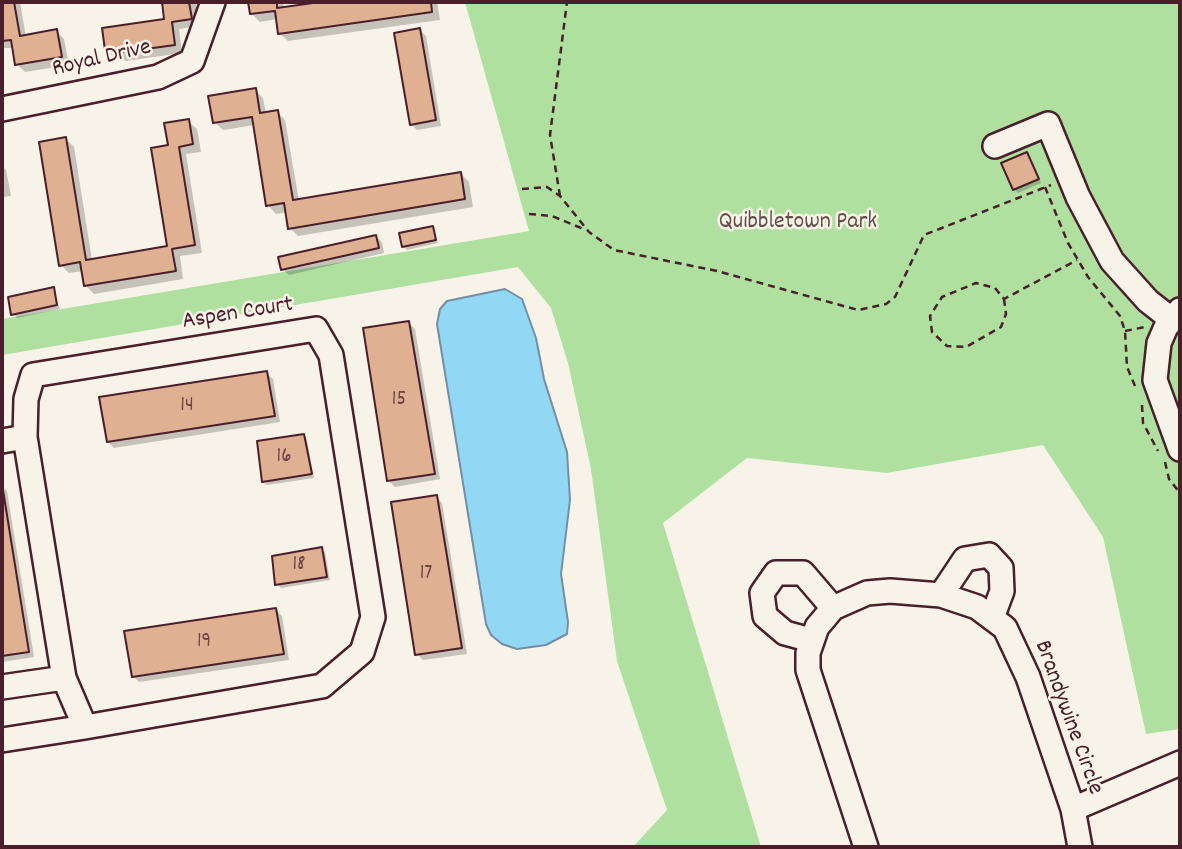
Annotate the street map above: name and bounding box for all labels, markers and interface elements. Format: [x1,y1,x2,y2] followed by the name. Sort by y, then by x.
[50,35,154,85] street label: Royal Drive
[719,210,877,238] park label: Quibbletown Park
[180,292,296,338] street label: Aspen Court
[392,388,406,414] house number: 15
[180,394,194,420] house number: 14
[277,445,291,471] house number: 16
[292,553,306,579] house number: 18
[420,562,432,588] house number: 17
[197,630,211,656] house number: 19
[1026,637,1108,799] street label: Brandywine Circle

